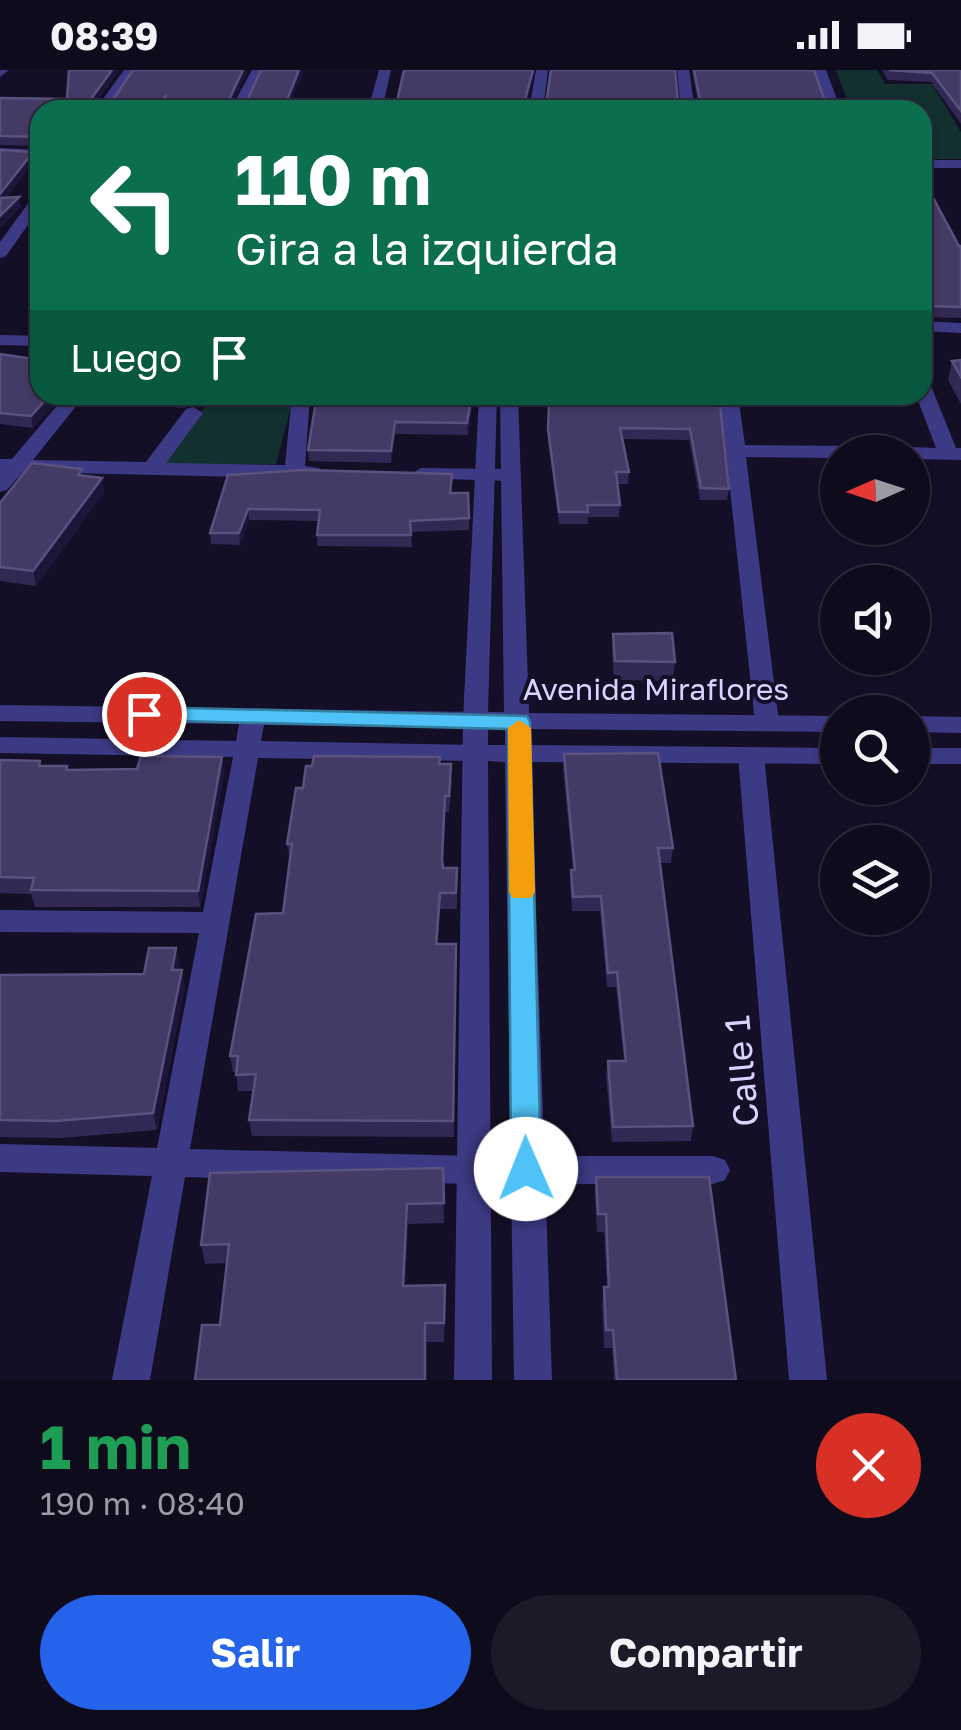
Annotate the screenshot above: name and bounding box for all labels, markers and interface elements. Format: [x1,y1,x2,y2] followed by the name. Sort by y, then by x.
[50,13,159,58] text: 08:39
[235,136,431,220] text: 110 m
[70,140,200,270] icon: left
[235,221,619,275] text: Gira a la izquierda
[202,330,257,385] icon: arrive
[70,335,182,380] text: Luego
[820,435,930,545] north arrow
[820,435,930,935] map controls
[820,565,930,675] button: sound
[523,671,789,707] street label: Avenida Miraflores
[102,672,187,757] pin
[117,687,172,742] icon: arrive
[820,695,930,805] button: search
[820,825,930,935] button: layers
[715,1014,767,1129] street label: Calle 1
[474,1117,578,1221] position arrow
[40,1410,191,1482] text: 1 min
[816,1413,921,1518] button: close
[40,1484,245,1522] text: 190 m · 08:40
[40,1595,471,1710] button: Salir
[491,1595,921,1710] button: Compartir

